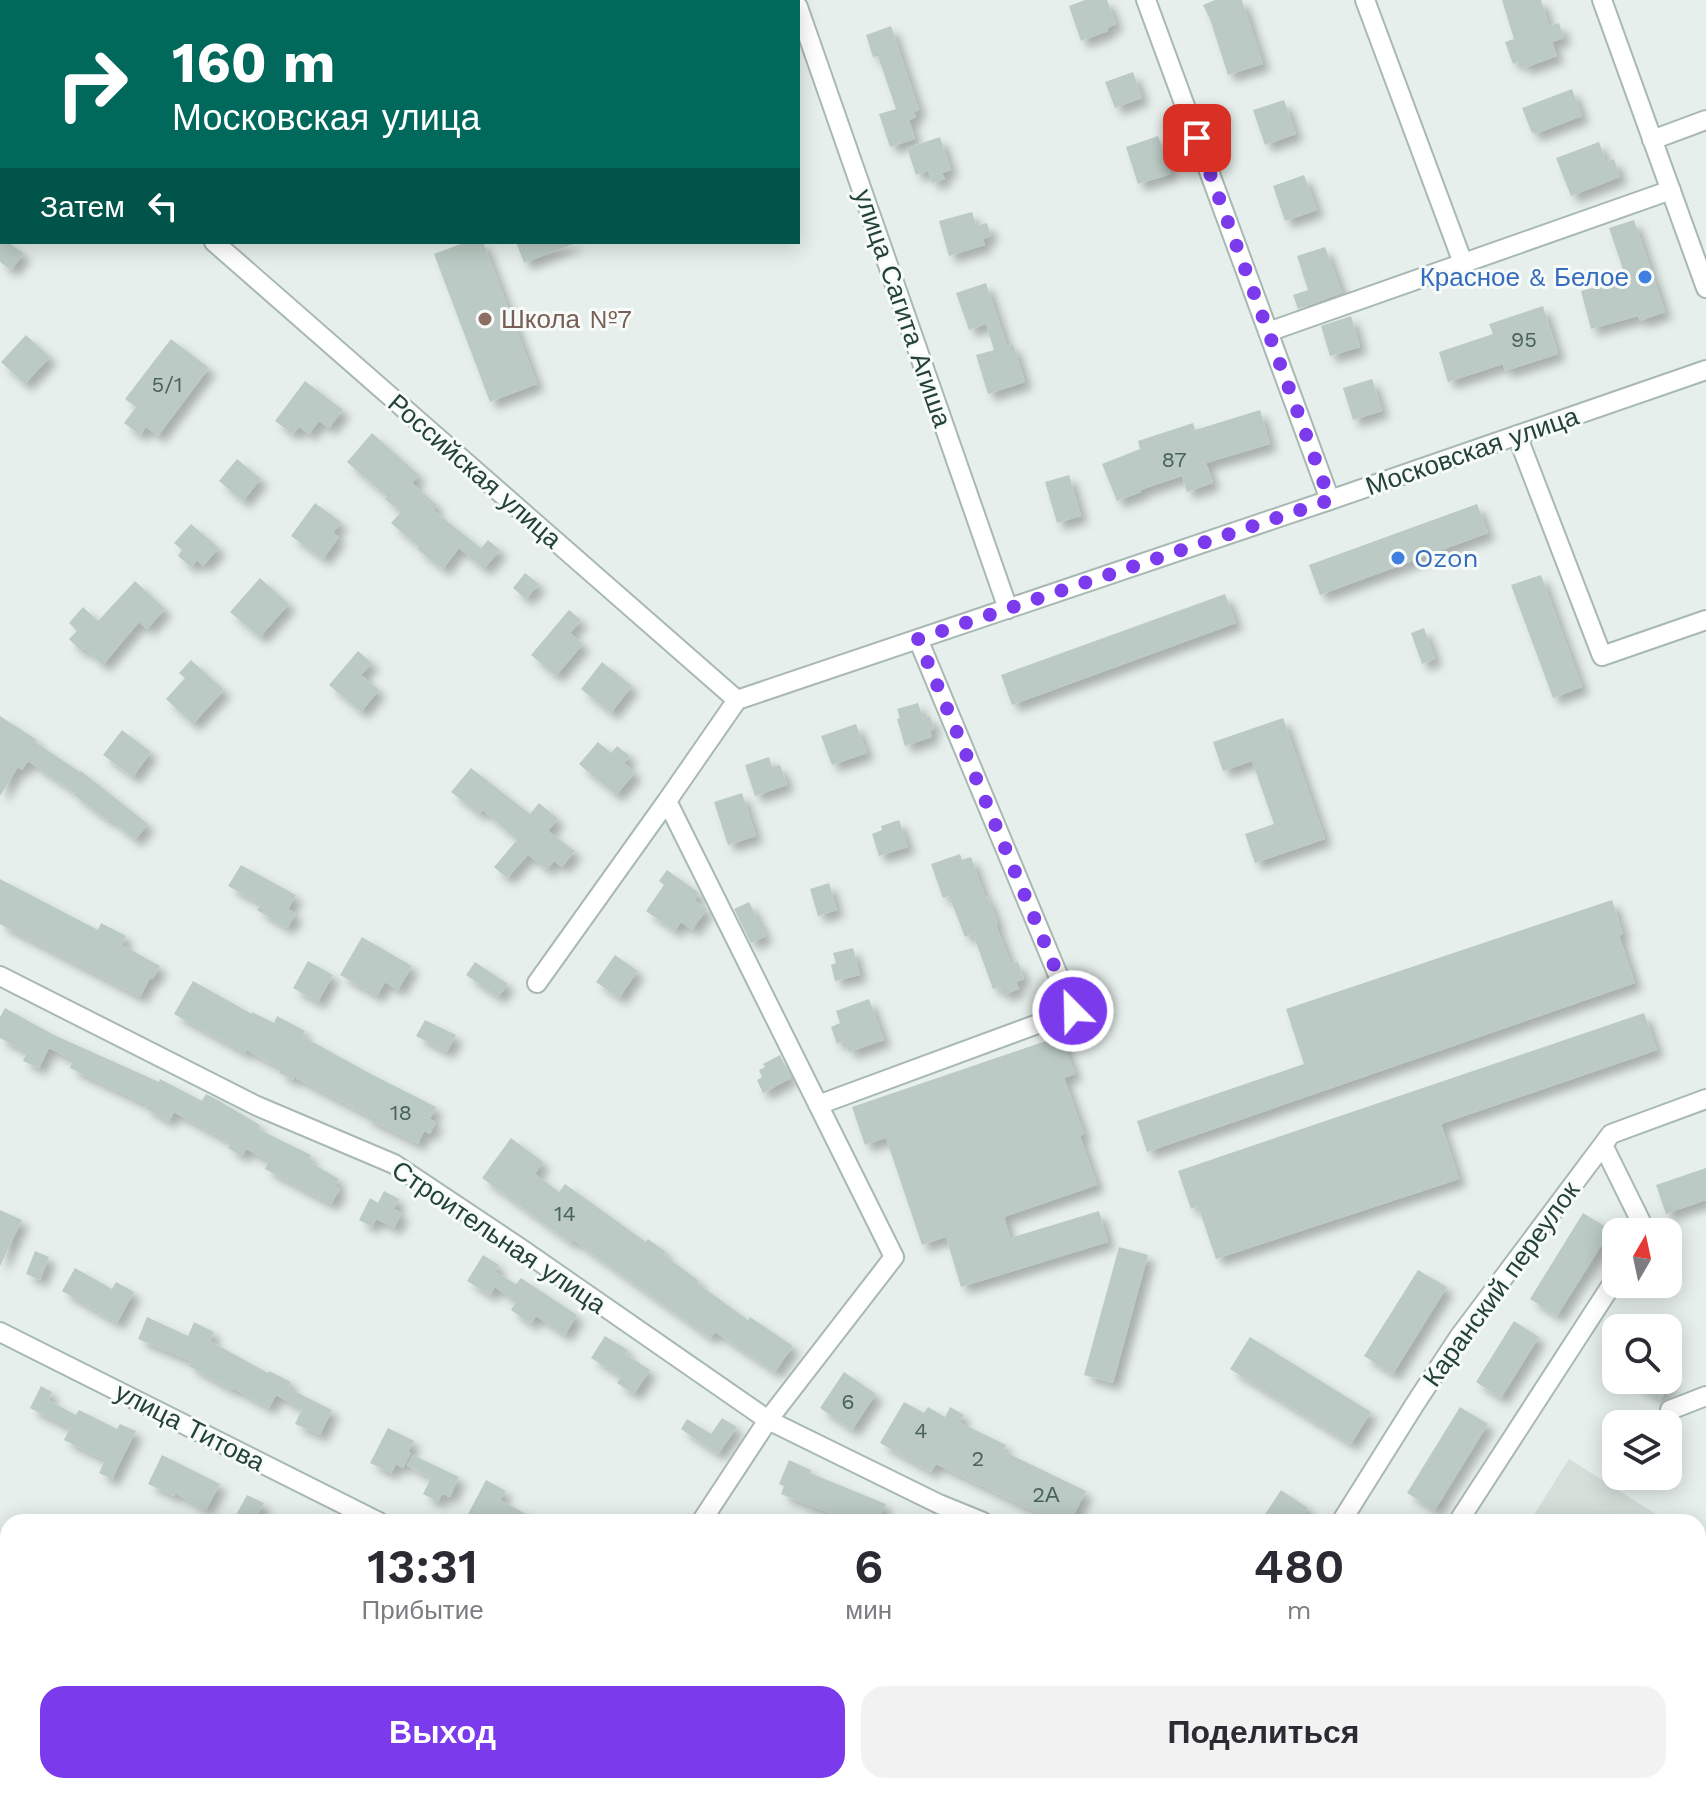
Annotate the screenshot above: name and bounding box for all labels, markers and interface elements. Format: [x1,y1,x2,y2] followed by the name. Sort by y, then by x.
[172,30,335,96] text: 160 m
[40,32,144,136] icon: right
[172,97,481,139] text: Московская улица
[1163,104,1231,172] pin
[1175,116,1219,160] icon: arrive
[141,184,185,228] icon: left
[848,185,958,431] street label: улица Сагита Агиша
[40,189,125,224] text: Затем
[1420,262,1629,292] place label: Красное & Белое
[1636,268,1654,286] marker: Красное & Белое
[501,304,632,334] place label: Школа №7
[476,310,494,328] marker: Школа №7
[1511,327,1537,352] house number: 95
[152,372,183,397] house number: 5/1
[382,388,568,555] street label: Российская улица
[1362,400,1583,501] street label: Московская улица
[1161,447,1187,472] house number: 87
[1414,543,1479,573] place label: Ozon
[1389,549,1407,567] marker: Ozon
[1031,969,1115,1053] position arrow
[390,1100,412,1125] house number: 18
[386,1154,612,1320] street label: Строительная улица
[1417,1175,1586,1392] street label: Каранский переулок
[554,1201,576,1226] house number: 14
[1602,1218,1682,1298] north arrow
[1602,1218,1682,1490] map controls
[1602,1314,1682,1394] button: search
[110,1376,270,1478] street label: улица Титова
[841,1389,855,1414] house number: 6
[1602,1410,1682,1490] button: layers
[914,1418,928,1443] house number: 4
[972,1446,984,1471] house number: 2
[1032,1482,1060,1507] house number: 2А
[367,1538,478,1595] text: 13:31
[854,1538,883,1595] text: 6
[1254,1538,1344,1595] text: 480
[362,1595,484,1625] text: Прибытие
[845,1595,892,1625] text: мин
[1287,1595,1311,1625] text: m
[40,1686,845,1778] button: Выход
[861,1686,1666,1778] button: Поделиться

